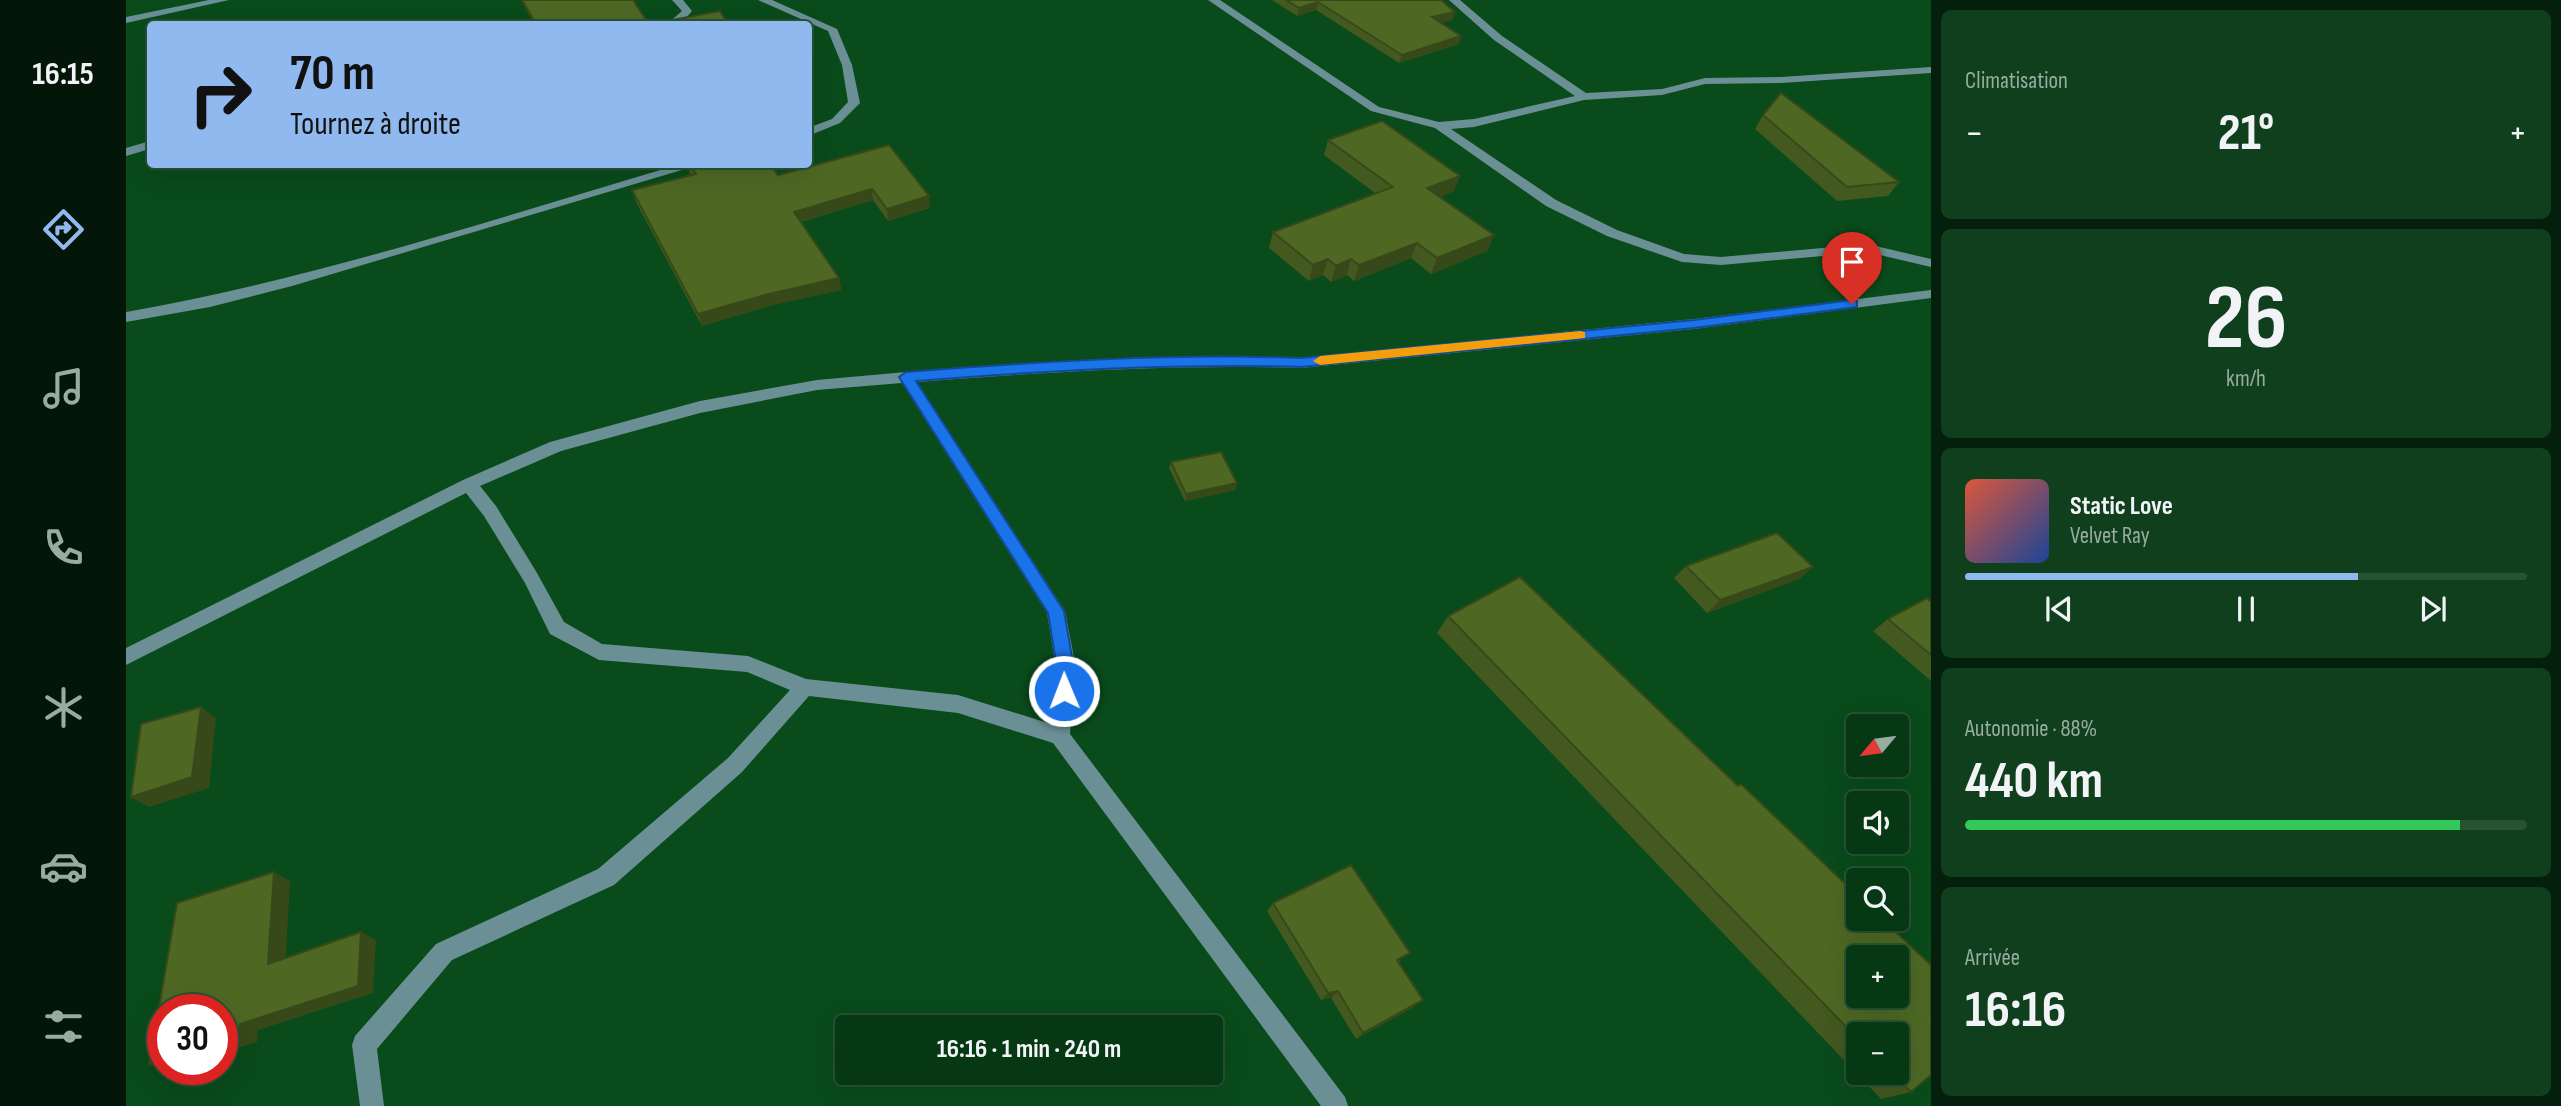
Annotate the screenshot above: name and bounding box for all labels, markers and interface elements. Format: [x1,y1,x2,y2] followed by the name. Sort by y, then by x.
[290,45,375,104] text: 70 m
[175,49,266,140] icon: right
[32,55,94,94] text: 16:15
[1965,67,2068,95] text: Climatisation
[2218,102,2274,165] text: 21°
[290,105,461,144] text: Tournez à droite
[1965,111,1984,156] text: −
[2508,111,2527,156] text: +
[39,205,88,254] icon: directions
[1822,232,1882,304] pin
[1833,243,1871,281] icon: arrive
[2205,265,2287,374] text: 26
[39,364,88,413] icon: music
[2226,365,2266,393] text: km/h
[2070,491,2173,522] text: Static Love
[2070,522,2150,550] text: Velvet Ray
[39,523,88,572] icon: phone
[2040,590,2078,628] icon: previous
[2227,590,2265,628] icon: pause
[2414,590,2452,628] icon: next
[1027,654,1101,728] position arrow
[39,683,88,732] icon: climate
[1846,714,1909,777] north arrow
[1846,714,1909,1085] map controls
[1965,715,2097,743] text: Autonomie · 88%
[1965,750,2103,813] text: 440 km
[1846,791,1909,854] button: sound
[39,842,88,891] icon: car
[1846,868,1909,931] button: search
[1965,944,2020,972] text: Arrivée
[1846,945,1909,1008] button: +
[1965,979,2066,1042] text: 16:16
[147,994,238,1085] speed limit sign: 30
[39,1002,88,1051] icon: filters
[1846,1022,1909,1085] button: −
[937,1034,1121,1065] text: 16:16 · 1 min · 240 m

